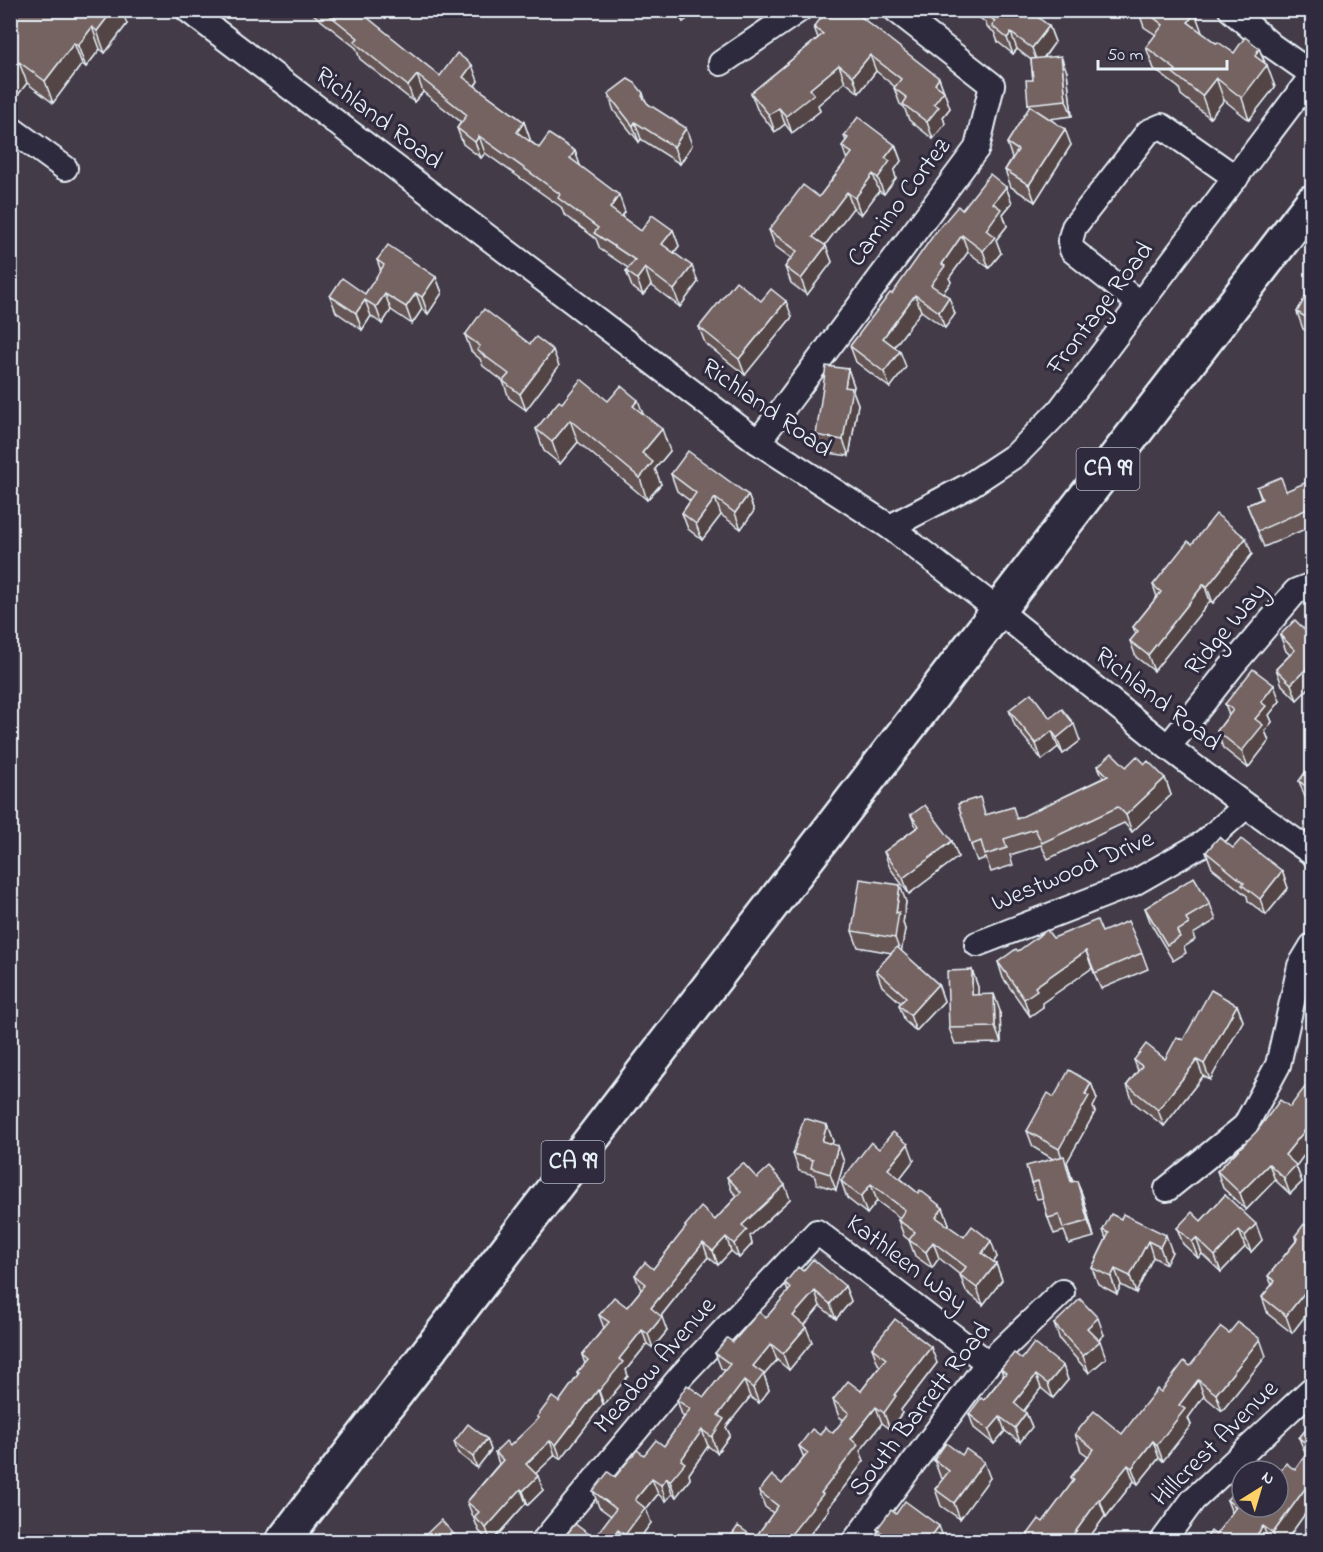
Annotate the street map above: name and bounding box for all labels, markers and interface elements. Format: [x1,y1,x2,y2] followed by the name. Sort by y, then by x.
[1098,33,1227,71] scale bar
[1107,43,1144,69] text: 50 m
[306,58,450,180] street label: Richland Road
[839,130,961,276] street label: Camino Cortez
[1038,234,1164,384] street label: Frontage Road
[693,350,839,468] street label: Richland Road
[1076,448,1140,490] road number: CA 99
[1176,575,1278,685] street label: Ridge Way
[1085,638,1229,762] street label: Richland Road
[986,821,1160,923] street label: Westwood Drive
[542,1141,604,1183] road number: CA 99
[837,1206,975,1322] street label: Kathleen Way
[586,1289,727,1443] street label: Meadow Avenue
[841,1314,1002,1505] street label: South Barrett Road
[1144,1372,1288,1516] street label: Hillcrest Avenue
[1230,1459,1290,1519] north arrow
[1256,1466,1280,1492] text: N

